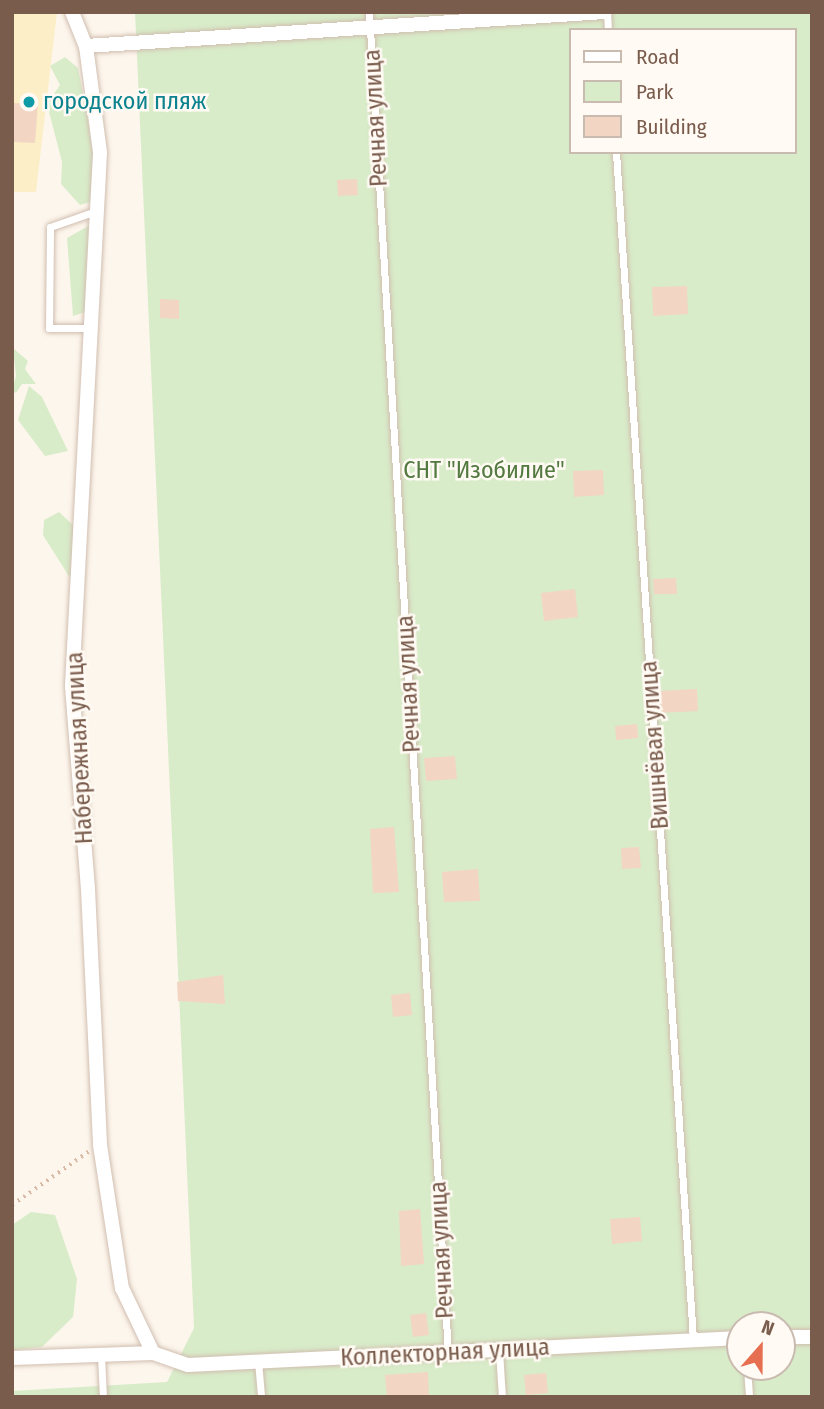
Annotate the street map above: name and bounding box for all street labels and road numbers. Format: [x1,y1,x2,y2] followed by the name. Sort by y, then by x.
[358,48,394,188] street label: Речная улица
[391,614,427,754] street label: Речная улица
[61,651,99,845] street label: Набережная улица
[635,660,675,830] street label: Вишнёвая улица
[424,1180,460,1320] street label: Речная улица
[340,1333,550,1373] street label: Коллекторная улица

